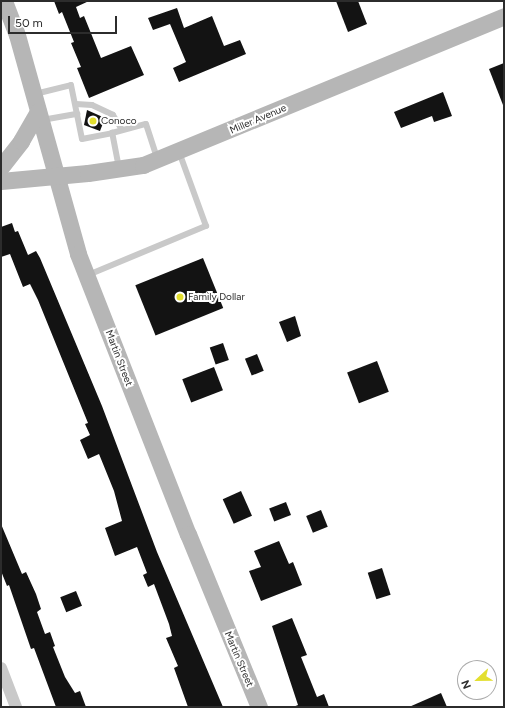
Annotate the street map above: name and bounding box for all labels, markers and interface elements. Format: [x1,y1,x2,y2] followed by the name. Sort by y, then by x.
[10,8,119,34] scale bar
[15,16,43,30] text: 50 m
[228,102,288,136] street label: Miller Avenue
[101,115,137,127] place label: Conoco
[88,116,98,126] marker: Conoco
[188,291,245,303] place label: Family Dollar
[175,292,185,302] marker: Family Dollar
[103,328,135,388] street label: Martin Street
[222,629,256,689] street label: Martin Street
[457,660,497,700] north arrow
[459,678,474,691] text: N

